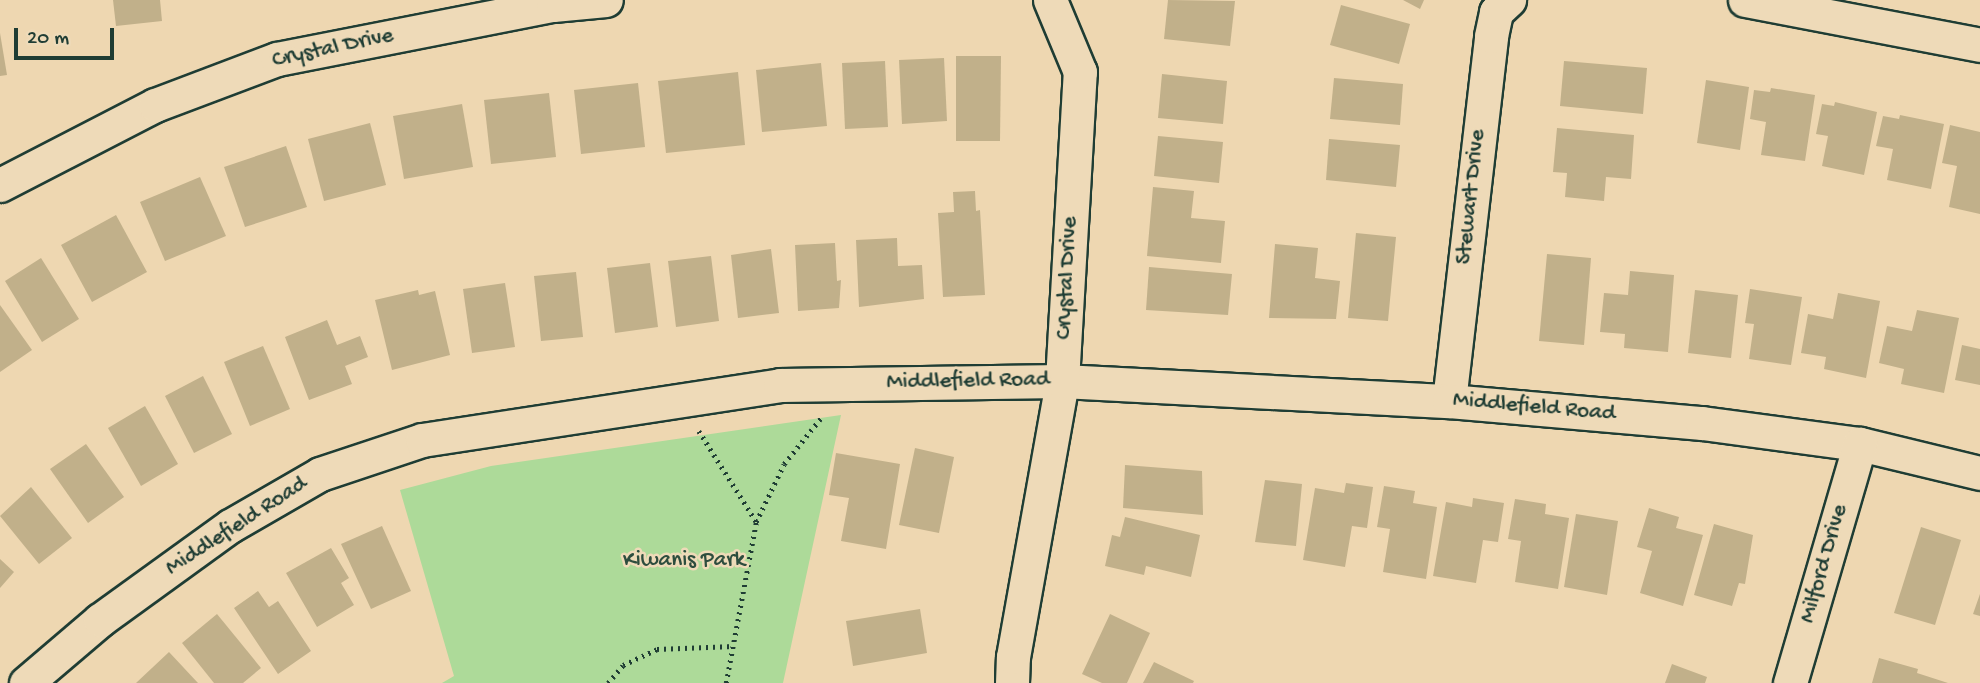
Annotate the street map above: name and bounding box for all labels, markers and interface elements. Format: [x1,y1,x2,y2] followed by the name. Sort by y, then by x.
[18,14,117,58] scale bar
[270,23,396,75] street label: Crystal Drive
[27,27,69,52] text: 20 m
[1451,128,1493,266] street label: Stewart Drive
[1051,216,1085,340] street label: Crystal Drive
[886,367,1050,397] street label: Middlefield Road
[1452,387,1616,429] street label: Middlefield Road
[161,471,313,583] street label: Middlefield Road
[1795,501,1855,627] street label: Milford Drive
[623,547,745,575] park label: Kiwanis Park

